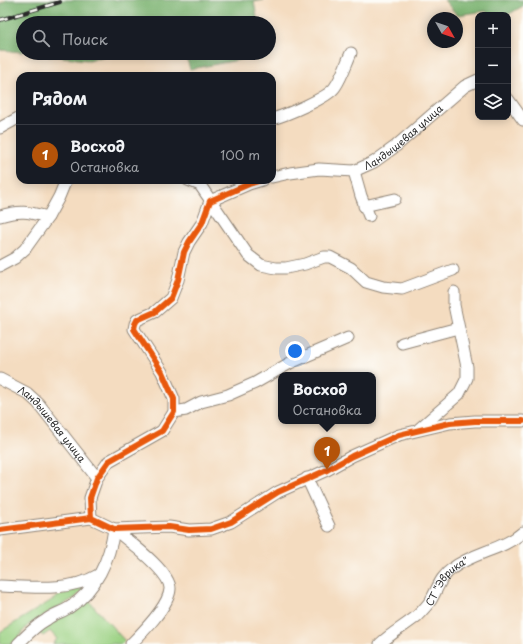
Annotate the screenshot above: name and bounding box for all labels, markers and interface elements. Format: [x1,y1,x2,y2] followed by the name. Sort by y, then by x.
[427,12,463,48] north arrow
[475,12,511,120] map controls
[475,12,511,48] button: +
[16,16,276,60] search box
[30,27,52,49] icon: search
[62,27,108,50] text: Поиск
[475,48,511,84] button: −
[475,84,511,120] button: layers
[32,85,87,111] text: Рядом
[361,100,446,173] street label: Ландышевая улица
[70,134,125,157] text: Восход
[42,145,48,164] text: 1
[220,145,260,164] text: 100 m
[70,157,139,176] text: Остановка
[285,341,305,361] your location
[278,372,376,424] popup
[292,377,347,400] text: Восход
[16,382,90,466] street label: Ландышевая улица
[292,400,362,419] text: Остановка
[314,437,340,470] pin: 1
[421,552,471,609] street label: СТ "Эврика"

